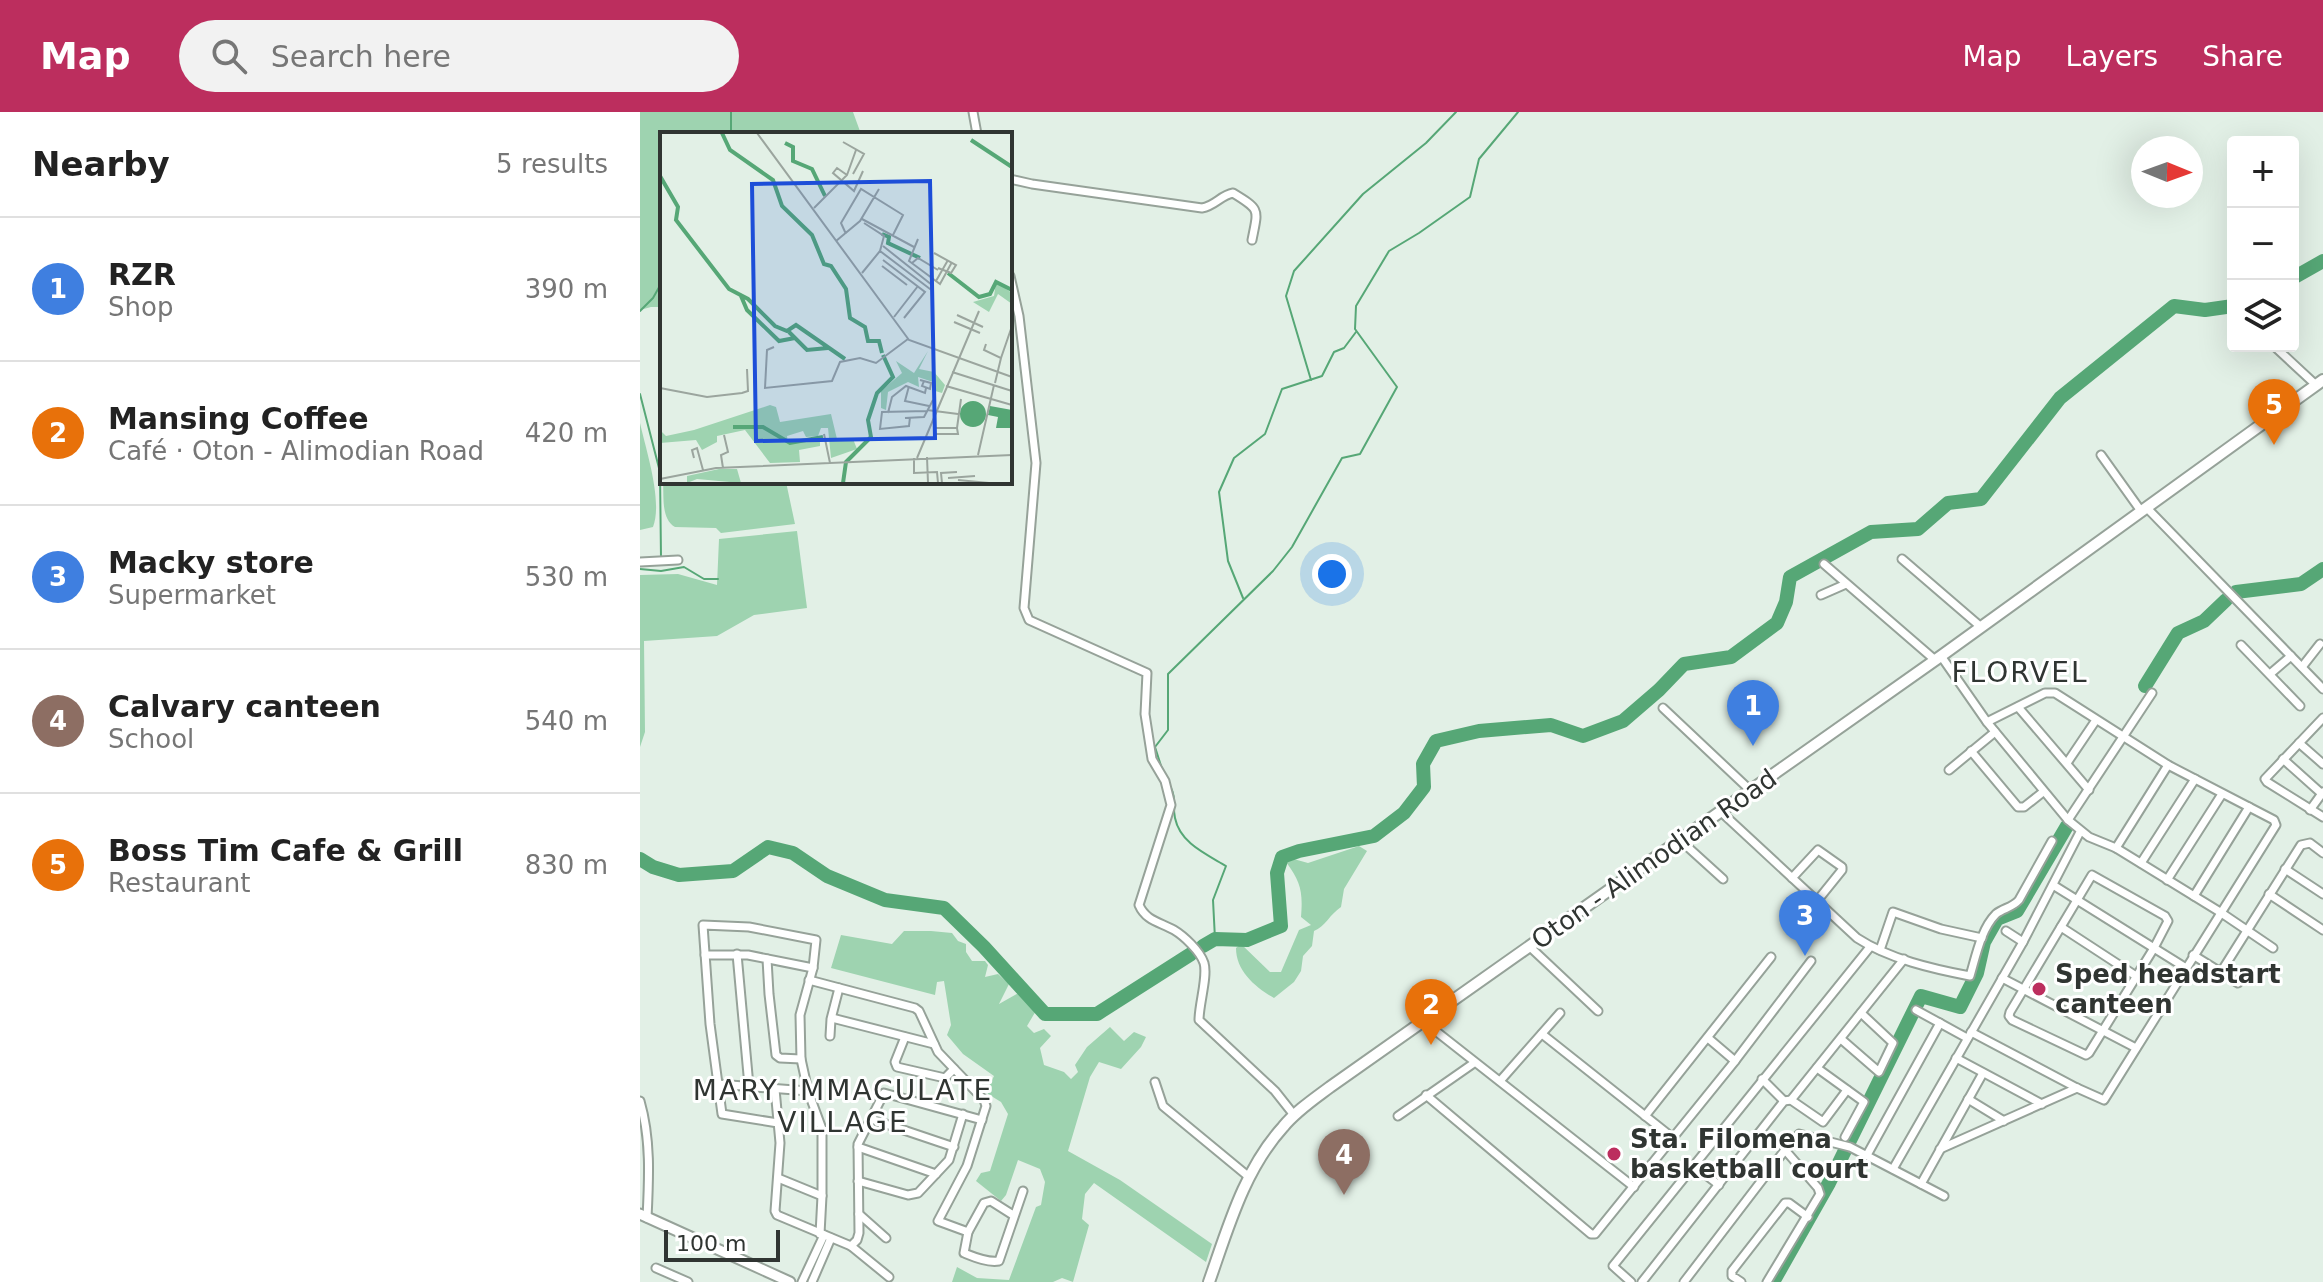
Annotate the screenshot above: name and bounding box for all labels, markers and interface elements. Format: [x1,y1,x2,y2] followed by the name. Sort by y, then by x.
[179,20,739,92] search box
[40,34,131,78] text: Map
[207,34,251,78] icon: search
[271,39,451,74] text: Search here
[1962,40,2022,73] text: Map
[2066,40,2158,73] text: Layers
[2202,40,2283,73] text: Share
[660,132,1012,484] inset map
[2131,136,2203,208] north arrow
[2227,136,2299,352] map controls
[2227,136,2299,208] button: +
[32,144,170,184] text: Nearby
[496,149,608,179] text: 5 results
[2227,208,2299,280] button: −
[108,257,176,292] text: RZR
[49,274,67,304] text: 1
[525,274,608,304] text: 390 m
[2227,280,2299,352] button: layers
[108,292,173,322] text: Shop
[2248,379,2300,445] pin: 5
[108,401,369,436] text: Mansing Coffee
[49,418,67,448] text: 2
[525,418,608,448] text: 420 m
[108,436,484,466] text: Café · Oton - Alimodian Road
[108,545,314,580] text: Macky store
[1312,554,1352,594] your location
[49,562,67,592] text: 3
[525,562,608,592] text: 530 m
[108,580,276,610] text: Supermarket
[1951,656,2089,689] district label: FLORVEL
[1727,680,1779,746] pin: 1
[108,689,381,724] text: Calvary canteen
[49,706,67,736] text: 4
[525,706,608,736] text: 540 m
[108,724,194,754] text: School
[1526,763,1782,955] street label: Oton - Alimodian Road
[108,833,463,868] text: Boss Tim Cafe & Grill
[49,850,67,880] text: 5
[525,850,608,880] text: 830 m
[108,868,250,898] text: Restaurant
[1779,890,1831,956] pin: 3
[2055,959,2281,1019] place label: Sped headstart canteen
[1405,979,1457,1045] pin: 2
[2030,980,2048,998] marker: Sped headstart canteen
[693,1074,993,1139] district label: MARY IMMACULATE VILLAGE
[1630,1124,1868,1184] place label: Sta. Filomena basketball court
[1318,1129,1370,1195] pin: 4
[1605,1145,1623,1163] marker: Sta. Filomena basketball court
[664,1226,780,1262] scale bar
[676,1231,746,1256] text: 100 m

